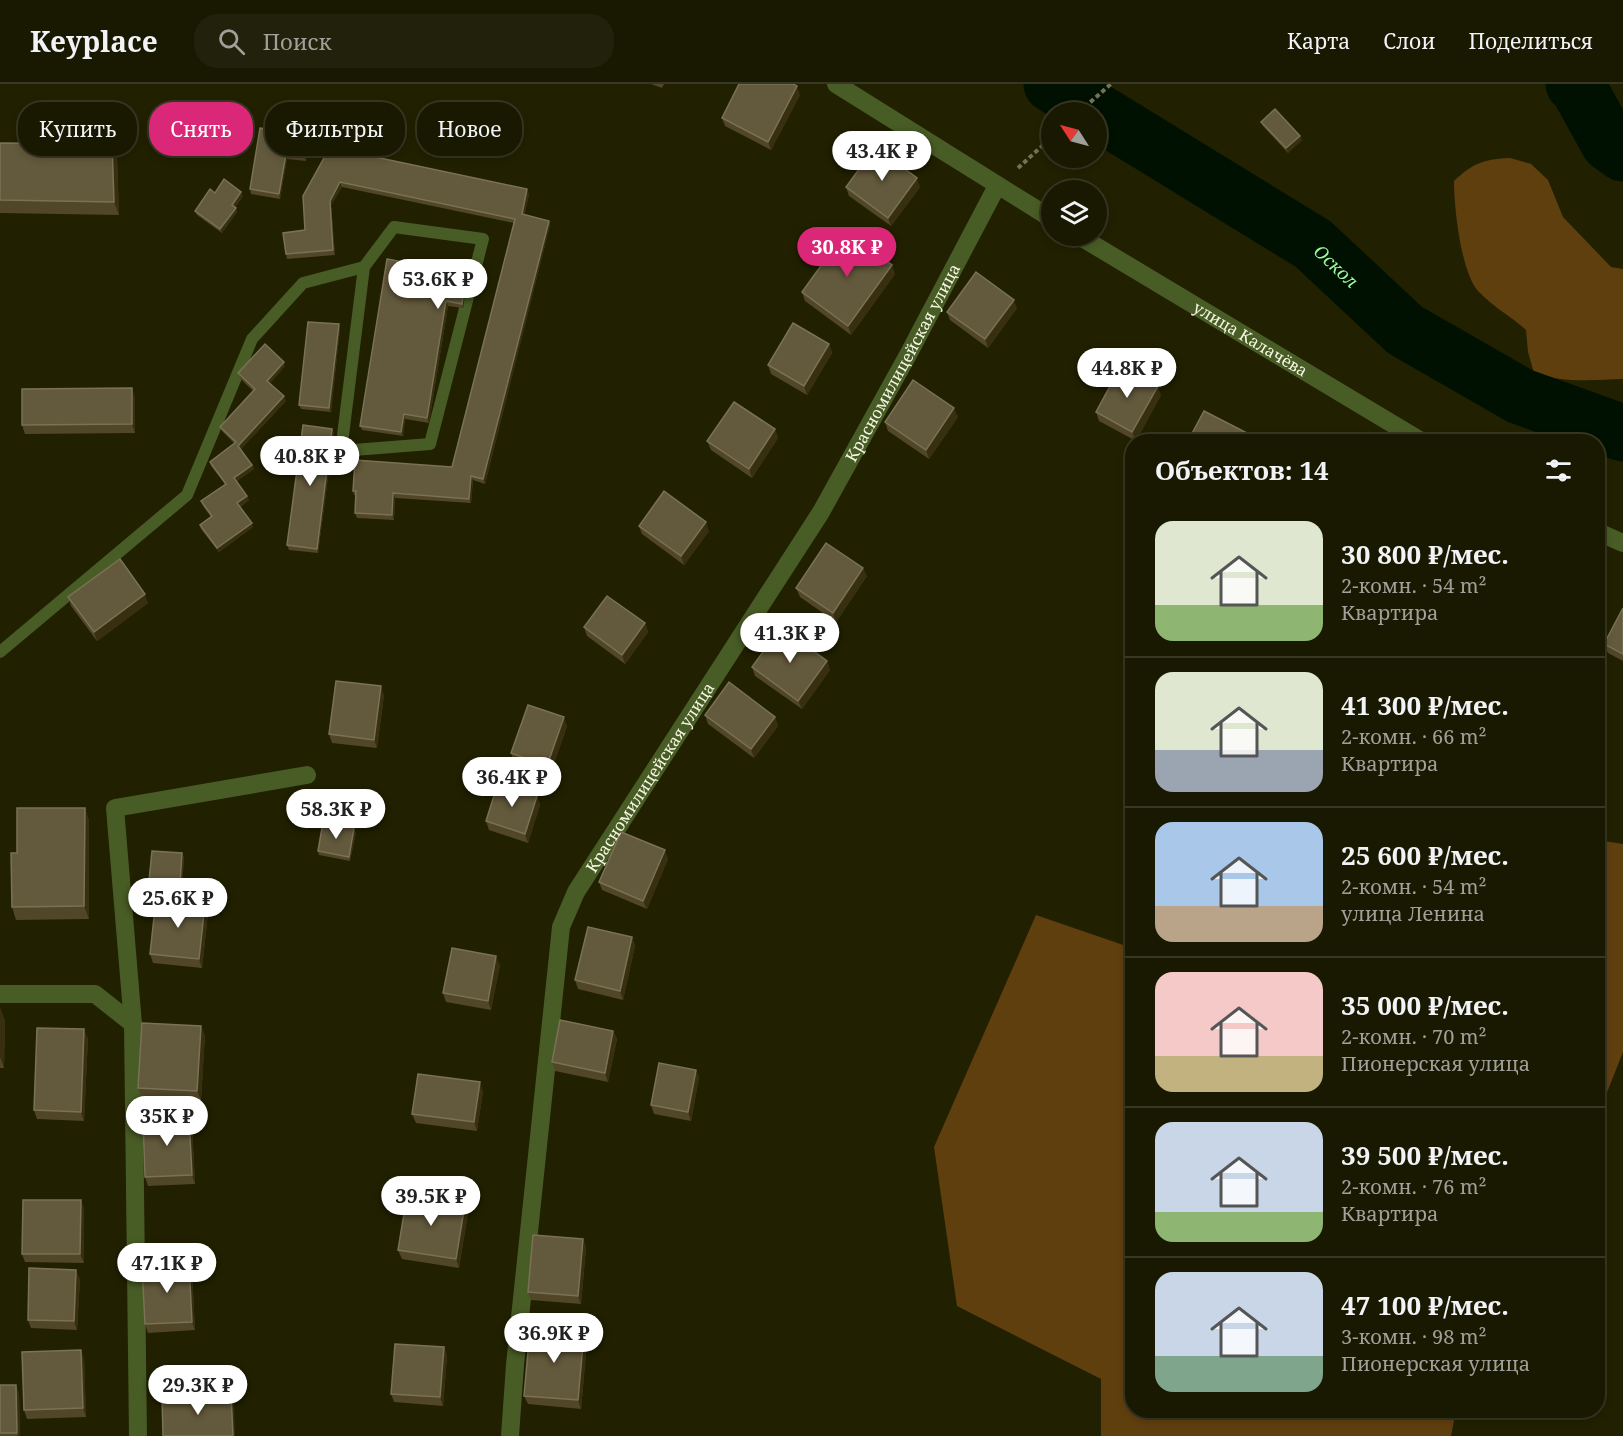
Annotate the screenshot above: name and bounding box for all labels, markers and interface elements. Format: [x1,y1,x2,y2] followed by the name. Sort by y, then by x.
[194,14,614,68] search box
[30,22,158,60] text: Keyplace
[215,25,248,58] icon: search
[263,26,331,56] text: Поиск
[1287,27,1350,55] text: Карта
[1383,27,1435,55] text: Слои
[1468,27,1593,55] text: Поделиться
[18,102,137,156] chip: Купить
[149,102,253,156] chip: Снять
[265,102,405,156] chip: Фильтры
[417,102,522,156] chip: Новое
[1041,102,1107,168] north arrow
[1041,102,1107,246] map controls
[827,131,937,182] pin: 43.4K ₽
[846,137,918,164] text: 43.4K ₽
[1041,180,1107,246] button: layers
[792,227,902,278] pin: 30.8K ₽
[811,233,883,260] text: 30.8K ₽
[1309,239,1364,293] water label: Оскол
[383,259,493,310] pin: 53.6K ₽
[840,260,965,466] street label: Красномилицейская улица
[402,265,474,292] text: 53.6K ₽
[1189,296,1312,382] street label: улица Калачёва
[1072,348,1182,399] pin: 44.8K ₽
[1091,354,1163,381] text: 44.8K ₽
[255,436,365,487] pin: 40.8K ₽
[274,442,346,469] text: 40.8K ₽
[1155,452,1329,488] text: Объектов: 14
[1542,454,1575,487] icon: filters
[1341,536,1509,572] text: 30 800 ₽/мес.
[1203,545,1275,617] icon: home
[1341,572,1487,599] text: 2-комн. · 54 m²
[1341,599,1438,626] text: Квартира
[735,613,845,664] pin: 41.3K ₽
[754,619,826,646] text: 41.3K ₽
[580,678,719,877] street label: Красномилицейская улица
[1341,687,1509,723] text: 41 300 ₽/мес.
[1203,696,1275,768] icon: home
[1341,723,1487,750] text: 2-комн. · 66 m²
[1341,750,1438,777] text: Квартира
[457,757,567,808] pin: 36.4K ₽
[476,763,548,790] text: 36.4K ₽
[281,789,391,840] pin: 58.3K ₽
[300,795,372,822] text: 58.3K ₽
[1341,837,1509,873] text: 25 600 ₽/мес.
[1203,846,1275,918] icon: home
[1341,873,1487,900] text: 2-комн. · 54 m²
[123,878,233,929] pin: 25.6K ₽
[142,884,214,911] text: 25.6K ₽
[1341,900,1485,927] text: улица Ленина
[1341,987,1509,1023] text: 35 000 ₽/мес.
[1203,996,1275,1068] icon: home
[1341,1023,1487,1050] text: 2-комн. · 70 m²
[1341,1050,1530,1077] text: Пионерская улица
[125,1096,209,1147] pin: 35K ₽
[140,1102,194,1129] text: 35K ₽
[1341,1137,1509,1173] text: 39 500 ₽/мес.
[1203,1146,1275,1218] icon: home
[1341,1173,1487,1200] text: 2-комн. · 76 m²
[376,1176,486,1227] pin: 39.5K ₽
[395,1182,467,1209] text: 39.5K ₽
[1341,1200,1438,1227] text: Квартира
[112,1243,222,1294] pin: 47.1K ₽
[131,1249,203,1276] text: 47.1K ₽
[1341,1287,1509,1323] text: 47 100 ₽/мес.
[1203,1296,1275,1368] icon: home
[499,1313,609,1364] pin: 36.9K ₽
[518,1319,590,1346] text: 36.9K ₽
[1341,1323,1487,1350] text: 3-комн. · 98 m²
[1341,1350,1530,1377] text: Пионерская улица
[143,1365,253,1416] pin: 29.3K ₽
[162,1371,234,1398] text: 29.3K ₽

